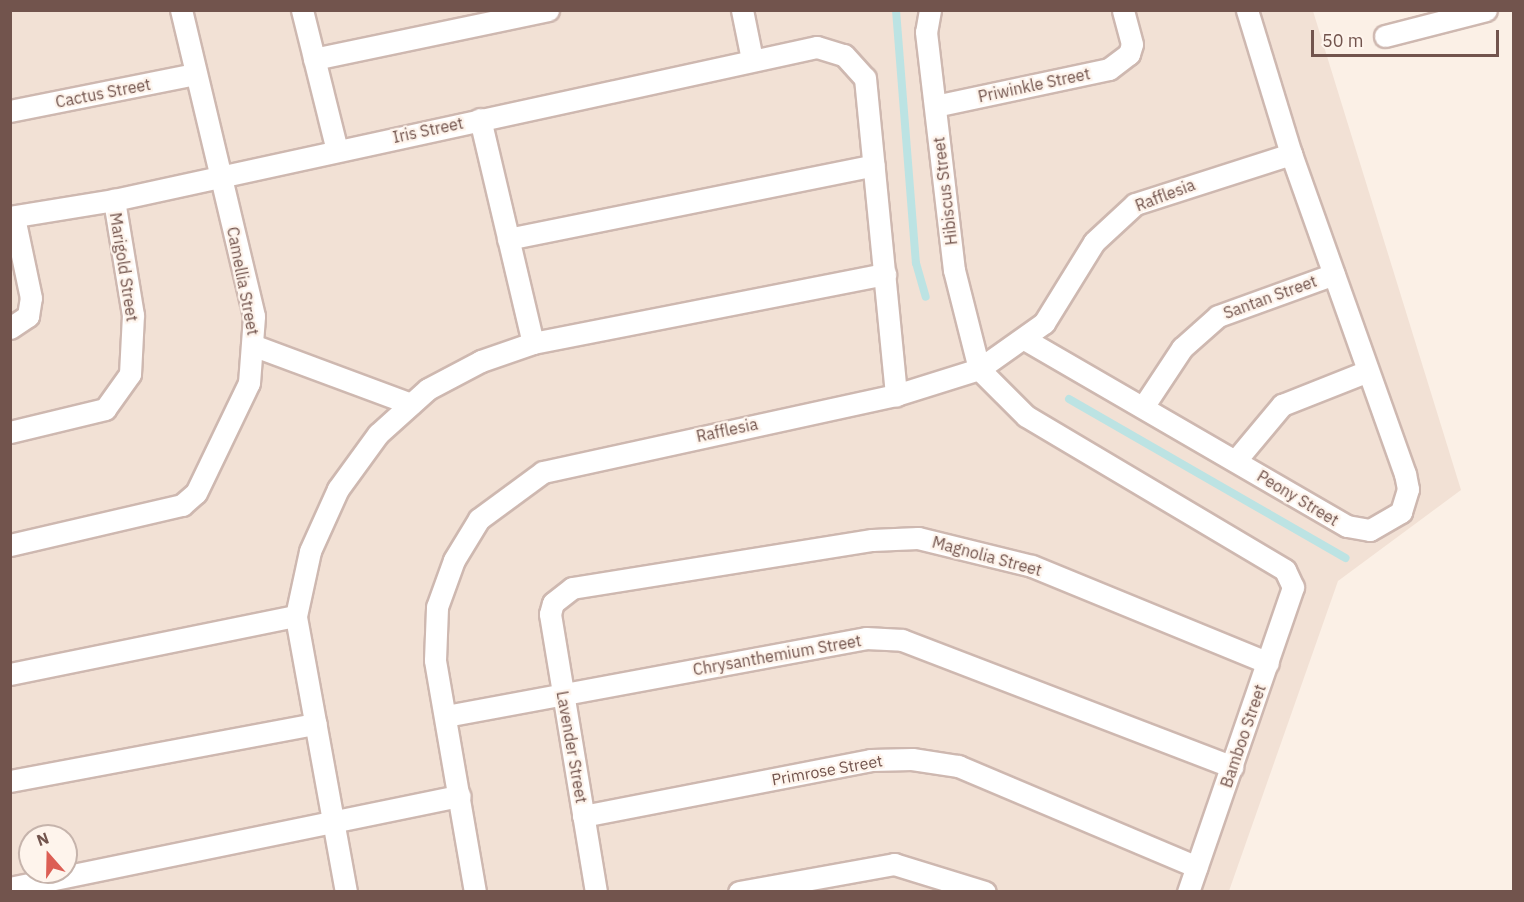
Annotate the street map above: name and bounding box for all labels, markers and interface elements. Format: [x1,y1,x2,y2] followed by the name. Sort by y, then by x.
[1314,18,1502,56] scale bar
[1322,29,1364,52] text: 50 m
[976,64,1092,106] street label: Priwinkle Street
[54,74,152,112] street label: Cactus Street
[391,113,465,147] street label: Iris Street
[929,136,961,246] street label: Hibiscus Street
[1132,175,1198,215] street label: Rafflesia
[106,211,142,323] street label: Marigold Street
[223,225,263,337] street label: Camellia Street
[1221,271,1319,323] street label: Santan Street
[694,414,760,446] street label: Rafflesia
[1254,466,1342,530] street label: Peony Street
[930,532,1044,580] street label: Magnolia Street
[691,631,863,679] street label: Chrysanthemium Street
[1216,682,1270,790] street label: Bamboo Street
[553,689,591,805] street label: Lavender Street
[770,751,884,789] street label: Primrose Street
[18,824,78,884] north arrow
[34,828,51,850] text: N

